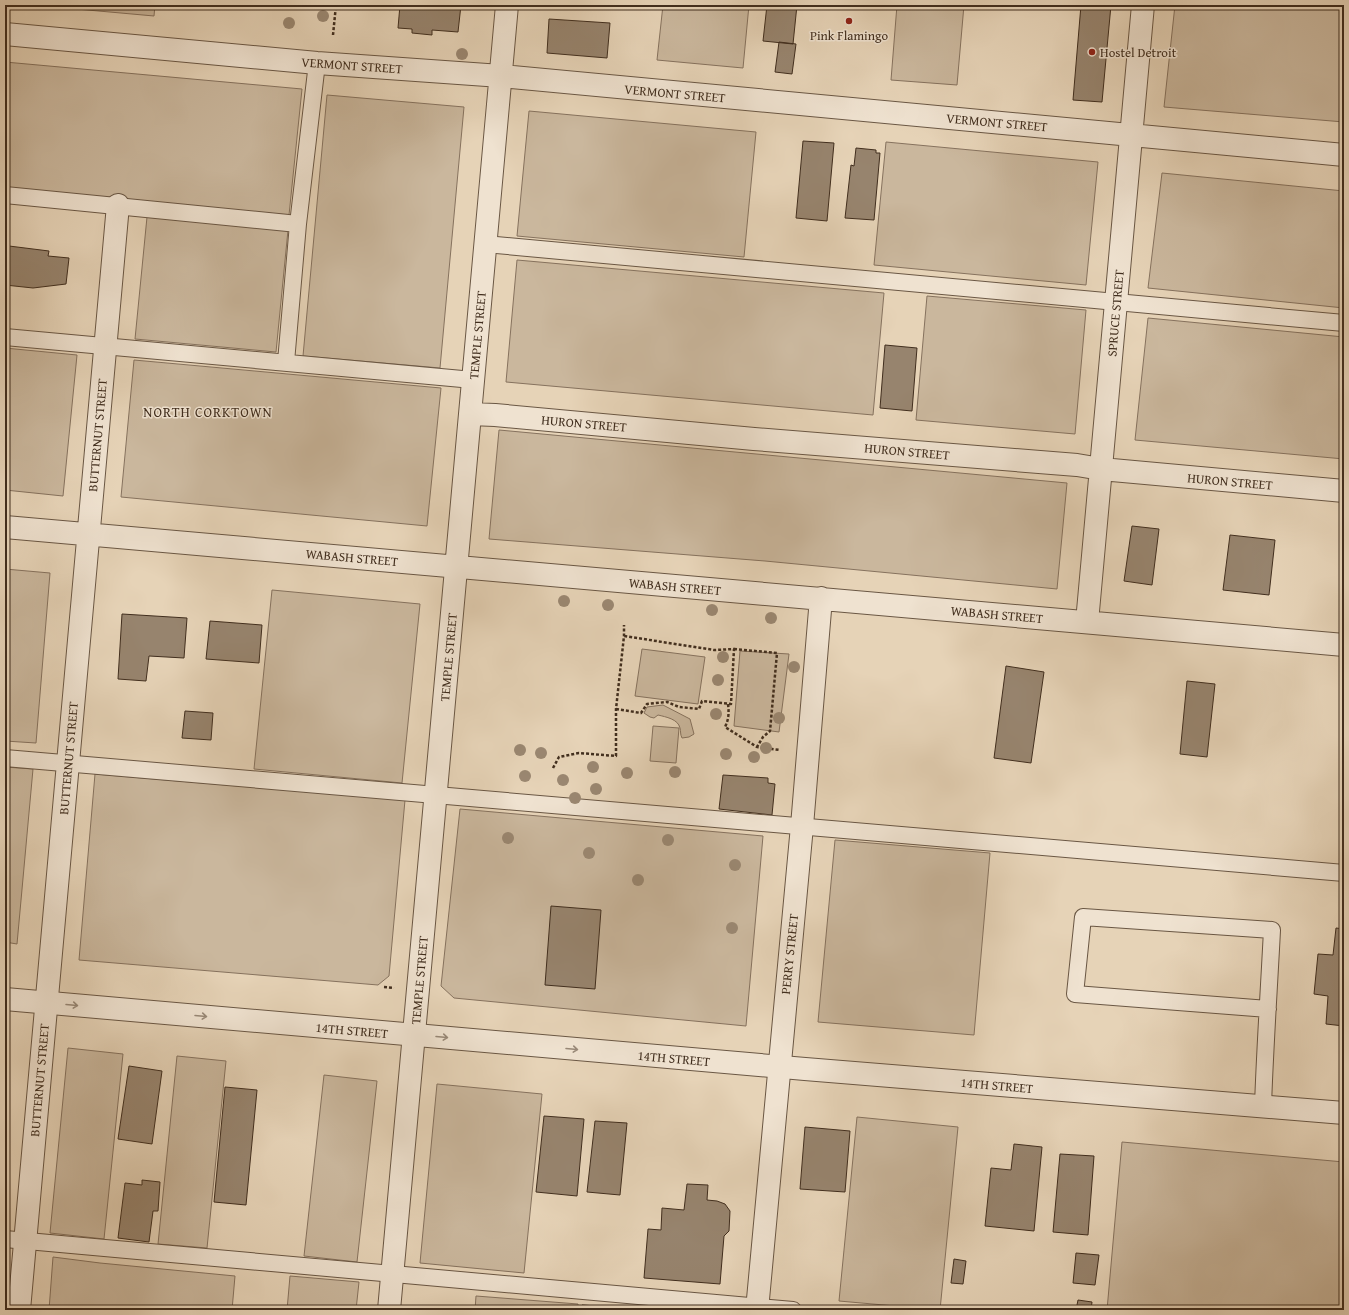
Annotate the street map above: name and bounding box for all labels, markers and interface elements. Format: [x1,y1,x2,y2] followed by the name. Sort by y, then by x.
[844,16,854,26] marker: Pink Flamingo
[810,26,888,45] place label: Pink Flamingo
[1100,43,1177,62] place label: Hostel Detroit
[1087,47,1097,57] marker: Hostel Detroit
[301,52,404,79] street label: VERMONT STREET
[624,80,727,107] street label: VERMONT STREET
[946,109,1049,136] street label: VERMONT STREET
[1102,268,1129,357] street label: SPRUCE STREET
[464,289,491,380] street label: TEMPLE STREET
[83,377,112,492] street label: BUTTERNUT STREET
[143,402,273,422] district label: NORTH CORKTOWN
[541,410,628,437] street label: HURON STREET
[864,438,951,465] street label: HURON STREET
[1187,468,1274,495] street label: HURON STREET
[305,544,400,571] street label: WABASH STREET
[628,573,723,600] street label: WABASH STREET
[950,601,1045,628] street label: WABASH STREET
[435,611,462,702] street label: TEMPLE STREET
[54,700,83,815] street label: BUTTERNUT STREET
[776,912,803,995] street label: PERRY STREET
[406,934,433,1025] street label: TEMPLE STREET
[65,1001,78,1008] one-way arrow
[194,1013,207,1020] one-way arrow
[315,1018,390,1043] street label: 14TH STREET
[25,1022,54,1137] street label: BUTTERNUT STREET
[435,1034,448,1041] one-way arrow
[565,1045,578,1052] one-way arrow
[637,1046,712,1071] street label: 14TH STREET
[960,1073,1035,1098] street label: 14TH STREET

